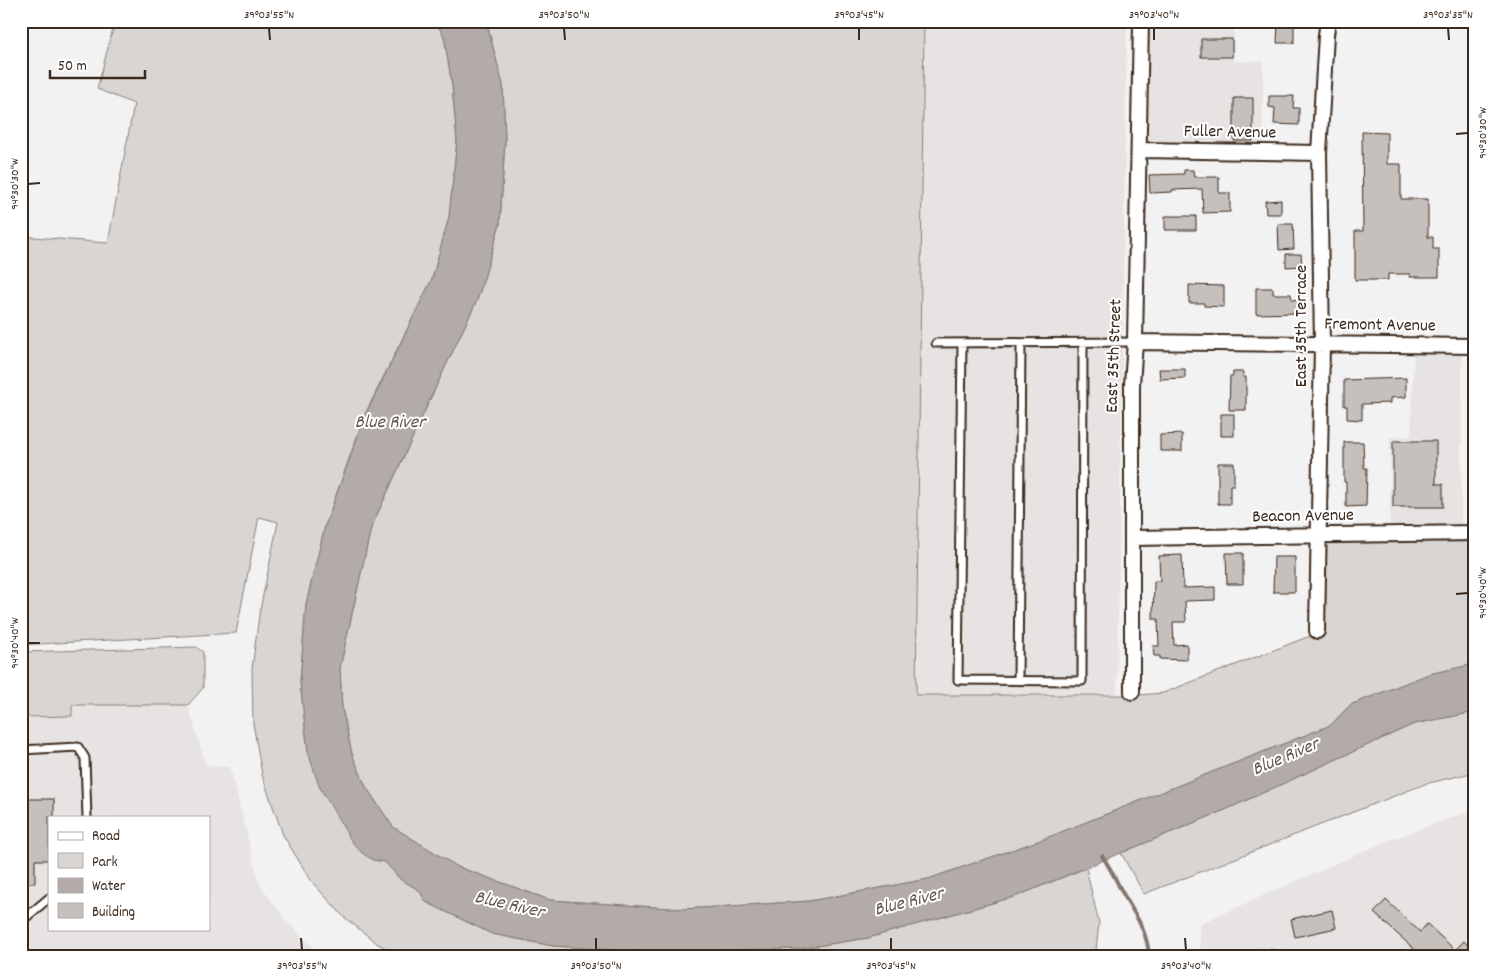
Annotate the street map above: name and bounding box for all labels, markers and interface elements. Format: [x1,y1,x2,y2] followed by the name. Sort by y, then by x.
[244,7,294,24] text: 39°03'55"N
[538,7,590,24] text: 39°03'50"N
[834,7,884,24] text: 39°03'45"N
[1129,7,1179,24] text: 39°03'40"N
[1423,7,1473,24] text: 39°03'35"N
[50,48,145,80] scale bar
[58,56,87,78] text: 50 m
[1475,107,1492,159] text: 94°30'30"W
[1184,120,1276,146] street label: Fuller Avenue
[7,158,24,210] text: 94°30'30"W
[1290,265,1315,387] street label: East 35th Terrace
[1101,298,1129,413] street label: East 35th Street
[1324,313,1436,339] street label: Fremont Avenue
[355,410,427,437] water label: Blue River
[1252,504,1354,530] street label: Beacon Avenue
[1475,567,1492,619] text: 94°30'40"W
[7,617,24,669] text: 94°30'40"W
[1248,731,1326,784] water label: Blue River
[48,816,210,930] legend
[92,826,120,848] text: Road
[92,852,118,874] text: Park
[92,876,126,898] text: Water
[872,881,948,925] water label: Blue River
[472,885,548,928] water label: Blue River
[92,902,135,924] text: Building
[277,958,327,975] text: 39°03'55"N
[570,958,622,975] text: 39°03'50"N
[866,958,916,975] text: 39°03'45"N
[1161,958,1211,975] text: 39°03'40"N

